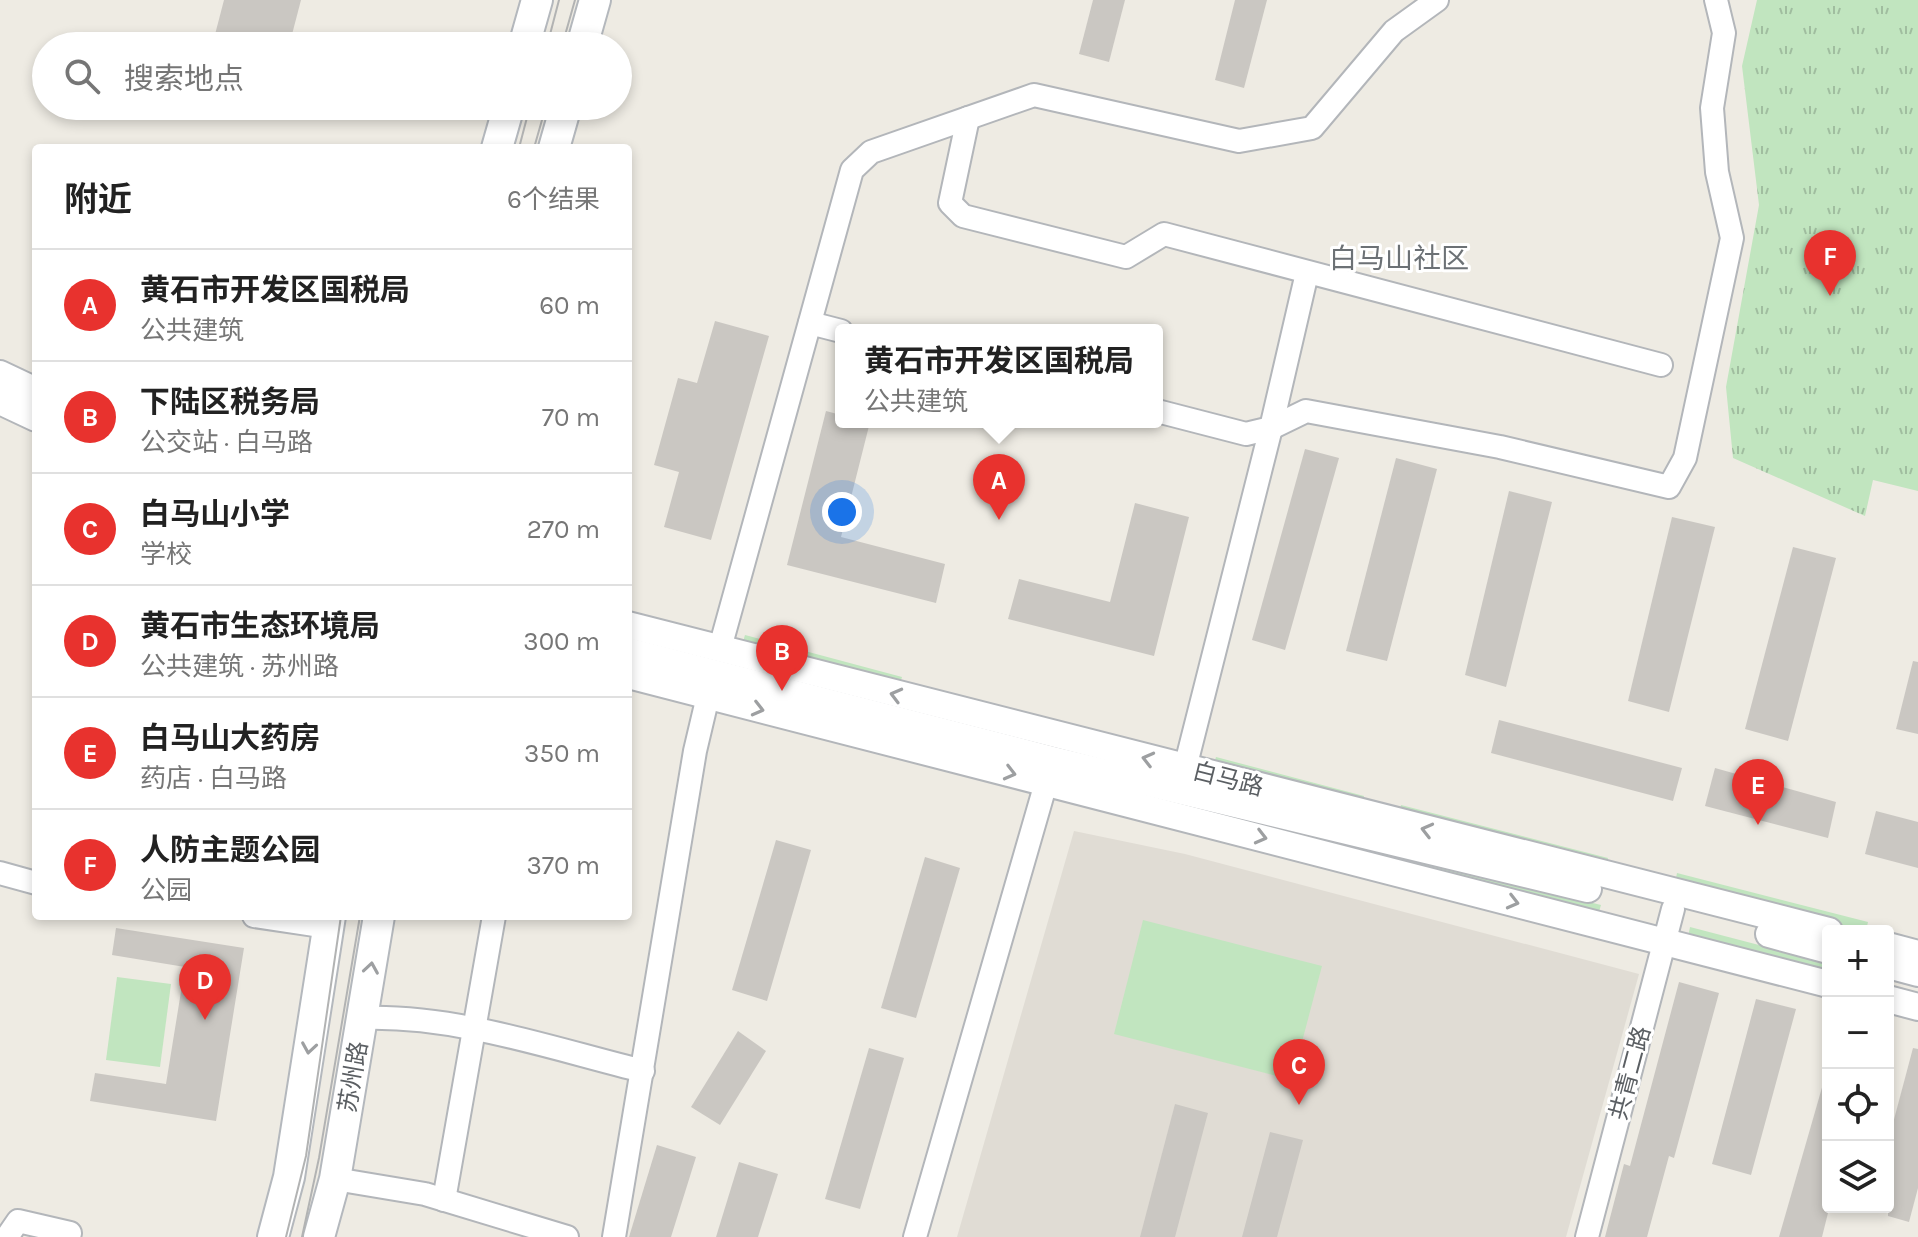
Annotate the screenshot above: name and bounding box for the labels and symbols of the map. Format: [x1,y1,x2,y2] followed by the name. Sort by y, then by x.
[1804,230,1856,296] pin: F
[1329,242,1469,275] district label: 白马山社区
[973,454,1025,520] pin: A
[822,492,862,532] your location
[756,625,808,691] pin: B
[890,688,904,704] one-way arrow
[750,699,764,716] one-way arrow
[1142,752,1155,769] one-way arrow
[1190,757,1266,801] street label: 白马路
[1732,759,1784,825] pin: E
[1002,763,1016,780] one-way arrow
[1421,822,1435,839] one-way arrow
[1254,828,1268,845] one-way arrow
[1506,893,1520,910] one-way arrow
[179,954,231,1020] pin: D
[361,961,378,975] one-way arrow
[1604,1023,1656,1123] street label: 共青二路
[333,1039,373,1115] street label: 苏州路
[1273,1039,1325,1105] pin: C
[301,1042,318,1055] one-way arrow

